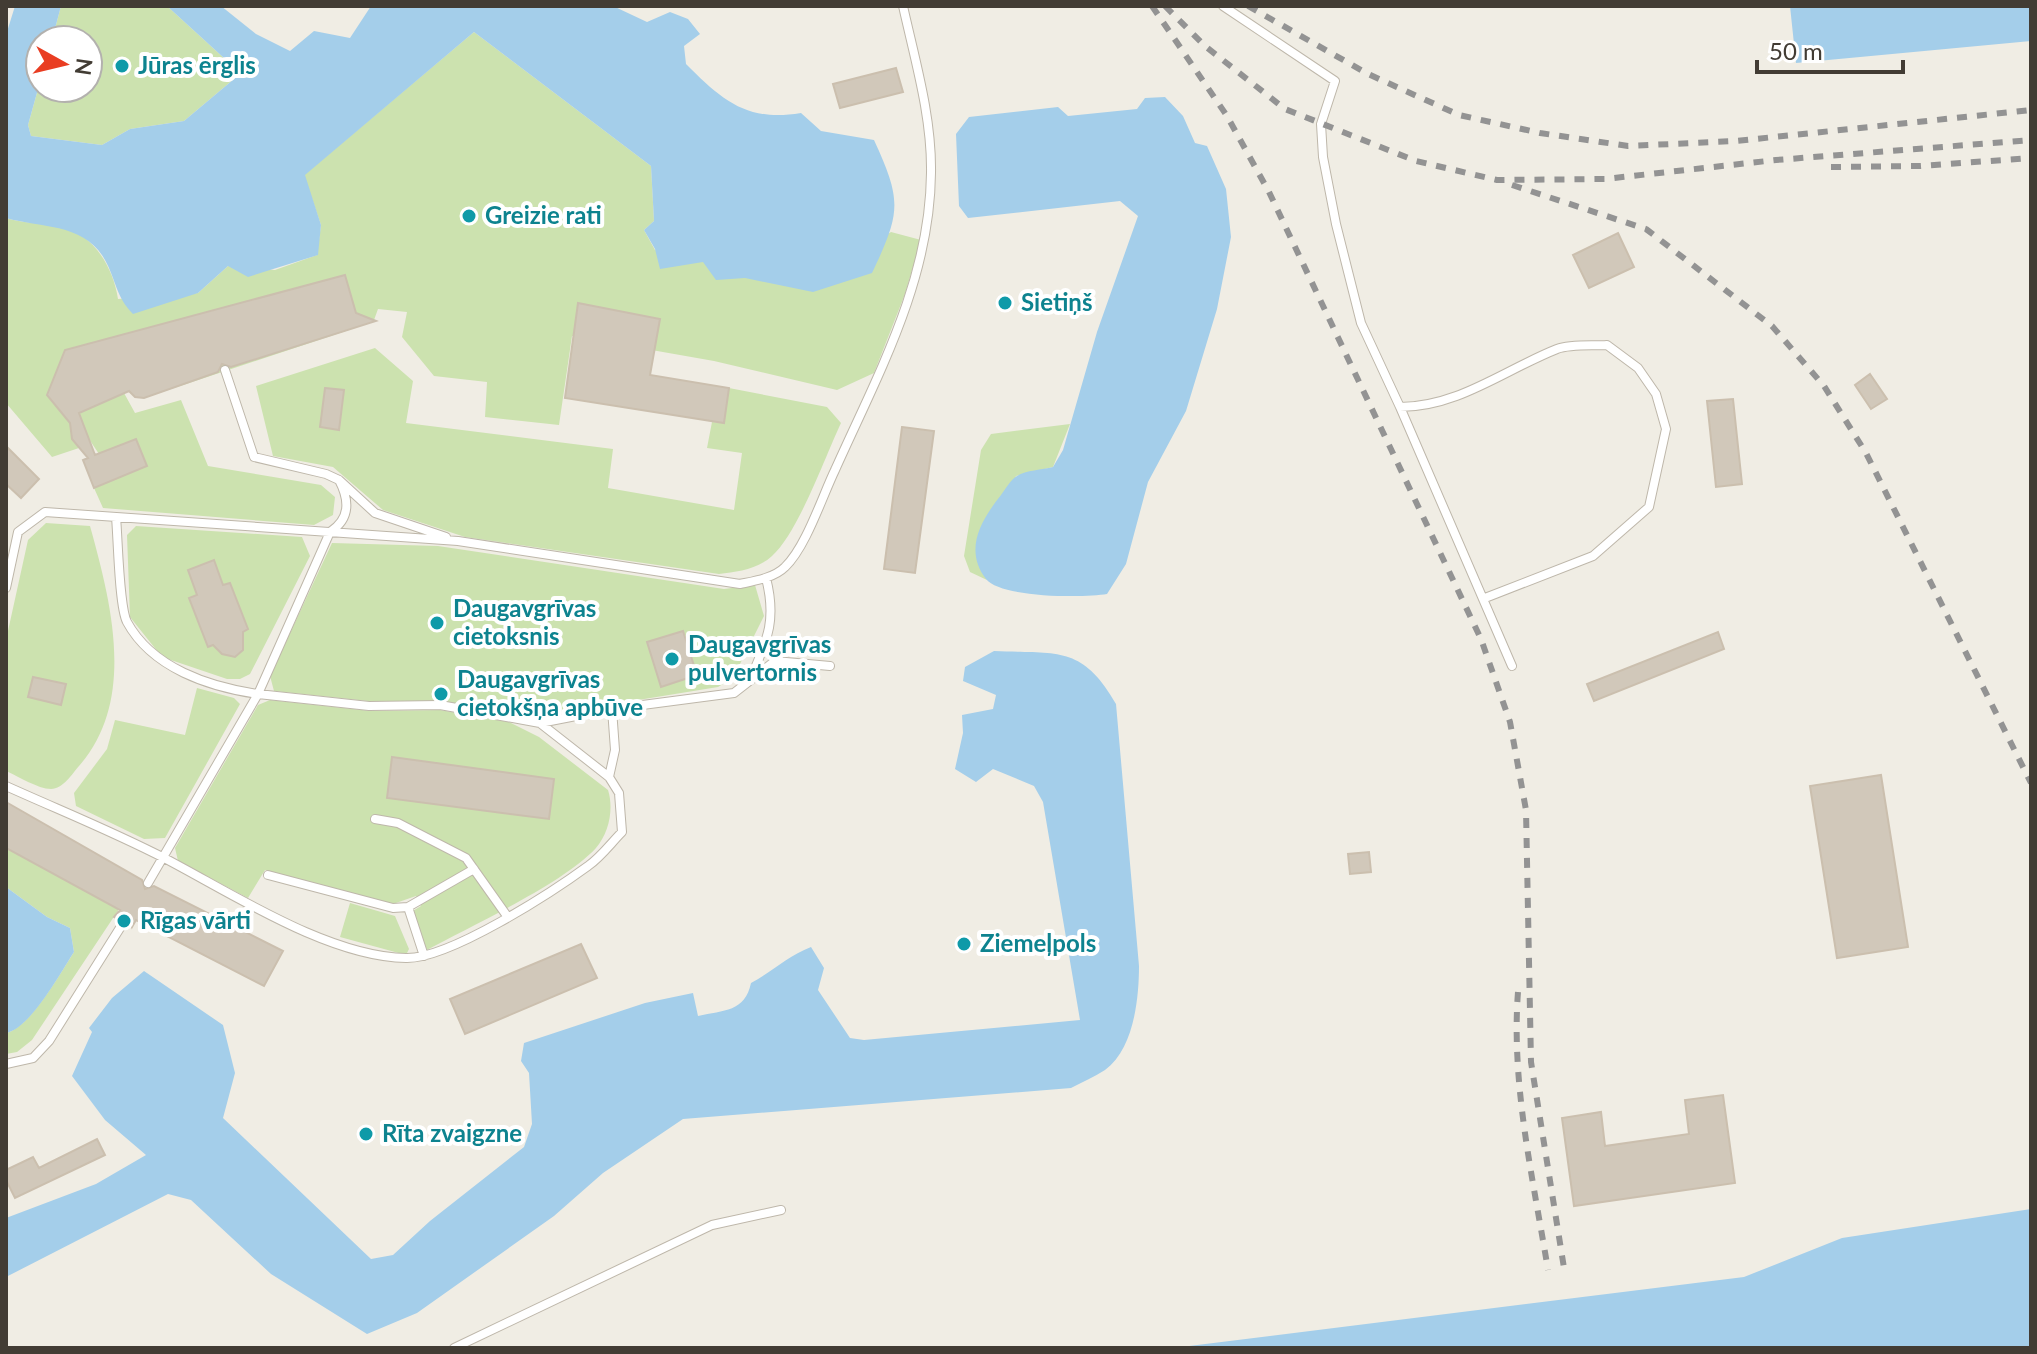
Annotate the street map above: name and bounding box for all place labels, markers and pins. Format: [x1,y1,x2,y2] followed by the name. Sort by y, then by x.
[138,50,256,79] place label: Jūras ērglis
[113,57,131,75] marker: Jūras ērglis
[485,200,602,229] place label: Greizie rati
[460,207,478,225] marker: Greizie rati
[1021,287,1092,316] place label: Sietiņš
[996,294,1014,312] marker: Sietiņš
[453,593,596,650] place label: Daugavgrīvas cietoksnis
[428,614,446,632] marker: Daugavgrīvas cietoksnis
[688,629,831,686] place label: Daugavgrīvas pulvertornis
[663,650,681,668] marker: Daugavgrīvas pulvertornis
[457,664,643,721] place label: Daugavgrīvas cietokšņa apbūve
[432,685,450,703] marker: Daugavgrīvas cietokšņa apbūve
[140,905,251,934] place label: Rīgas vārti
[115,912,133,930] marker: Rīgas vārti
[980,928,1096,957] place label: Ziemeļpols
[955,935,973,953] marker: Ziemeļpols
[382,1118,522,1147] place label: Rīta zvaigzne
[357,1125,375,1143] marker: Rīta zvaigzne

